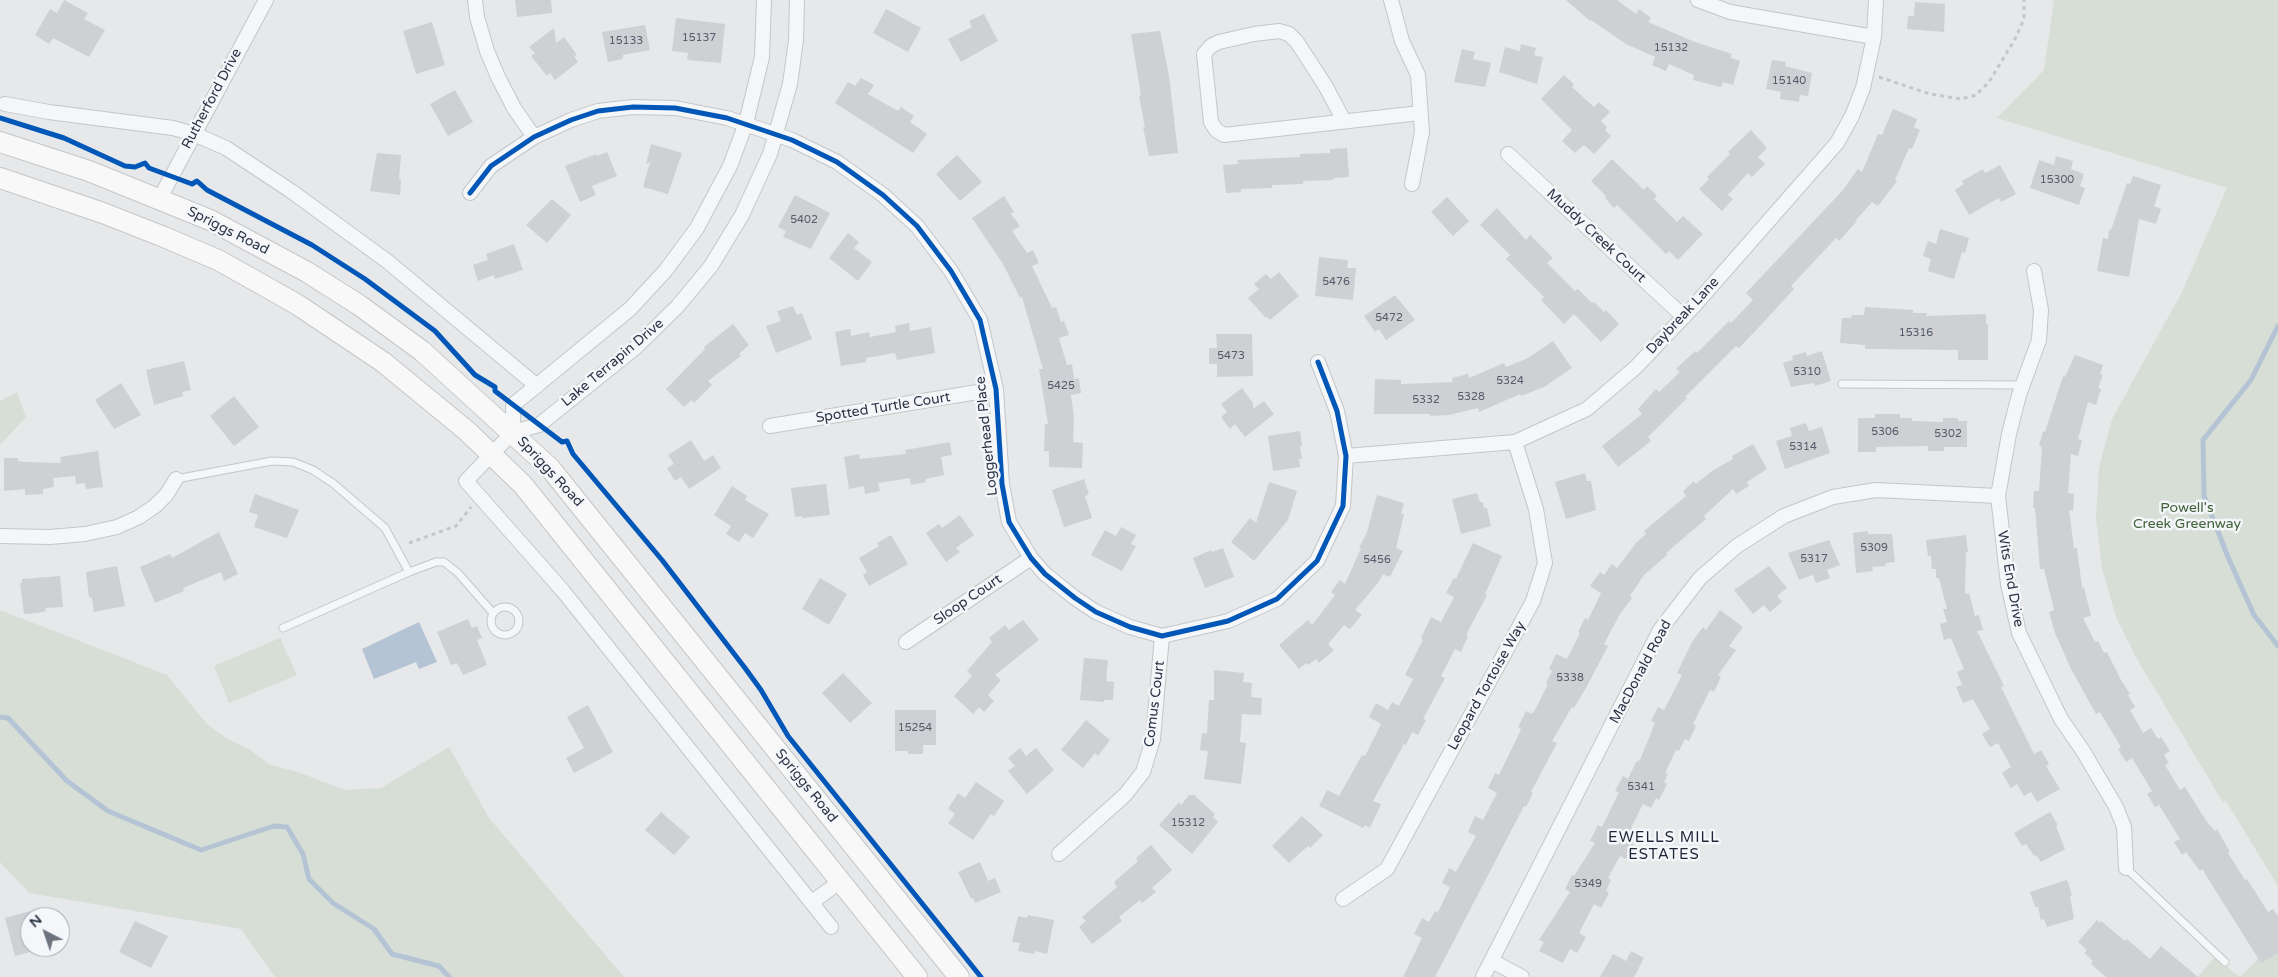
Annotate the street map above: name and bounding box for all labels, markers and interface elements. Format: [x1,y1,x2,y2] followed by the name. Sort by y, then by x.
[682,31,716,45] house number: 15137
[609,34,643,48] house number: 15133
[1654,41,1688,55] house number: 15132
[178,46,246,152] street label: Rutherford Drive
[1772,74,1806,88] house number: 15140
[2040,173,2074,187] house number: 15300
[1543,186,1649,286] street label: Muddy Creek Court
[184,203,272,259] street label: Spriggs Road
[790,213,818,227] house number: 5402
[1643,274,1723,358] street label: Daybreak Lane
[1322,275,1350,289] house number: 5476
[1375,311,1403,325] house number: 5472
[559,315,667,411] street label: Lake Terrapin Drive
[1899,326,1933,340] house number: 15316
[1217,349,1245,363] house number: 5473
[1793,365,1821,379] house number: 5310
[1496,374,1524,388] house number: 5324
[972,375,1002,497] street label: Loggerhead Place
[1047,379,1075,393] house number: 5425
[815,389,951,427] street label: Spotted Turtle Court
[1457,390,1485,404] house number: 5328
[1412,393,1440,407] house number: 5332
[1871,425,1899,439] house number: 5306
[1934,427,1962,441] house number: 5302
[513,434,587,510] street label: Spriggs Road
[1789,440,1817,454] house number: 5314
[2133,500,2241,532] park label: Powell's Creek Greenway
[1993,530,2027,628] street label: Wits End Drive
[1860,541,1888,555] house number: 5309
[1800,552,1828,566] house number: 5317
[1363,553,1391,567] house number: 5456
[931,571,1005,629] street label: Sloop Court
[1607,617,1675,727] street label: MacDonald Road
[1445,619,1529,753] street label: Leopard Tortoise Way
[1141,660,1169,748] street label: Comus Court
[1556,671,1584,685] house number: 5338
[898,721,932,735] house number: 15254
[771,746,841,826] street label: Spriggs Road
[1627,780,1655,794] house number: 5341
[1171,816,1205,830] house number: 15312
[1607,829,1721,864] district label: EWELLS MILL ESTATES
[1574,877,1602,891] house number: 5349
[20,907,70,957] north arrow
[26,911,45,931] text: N

